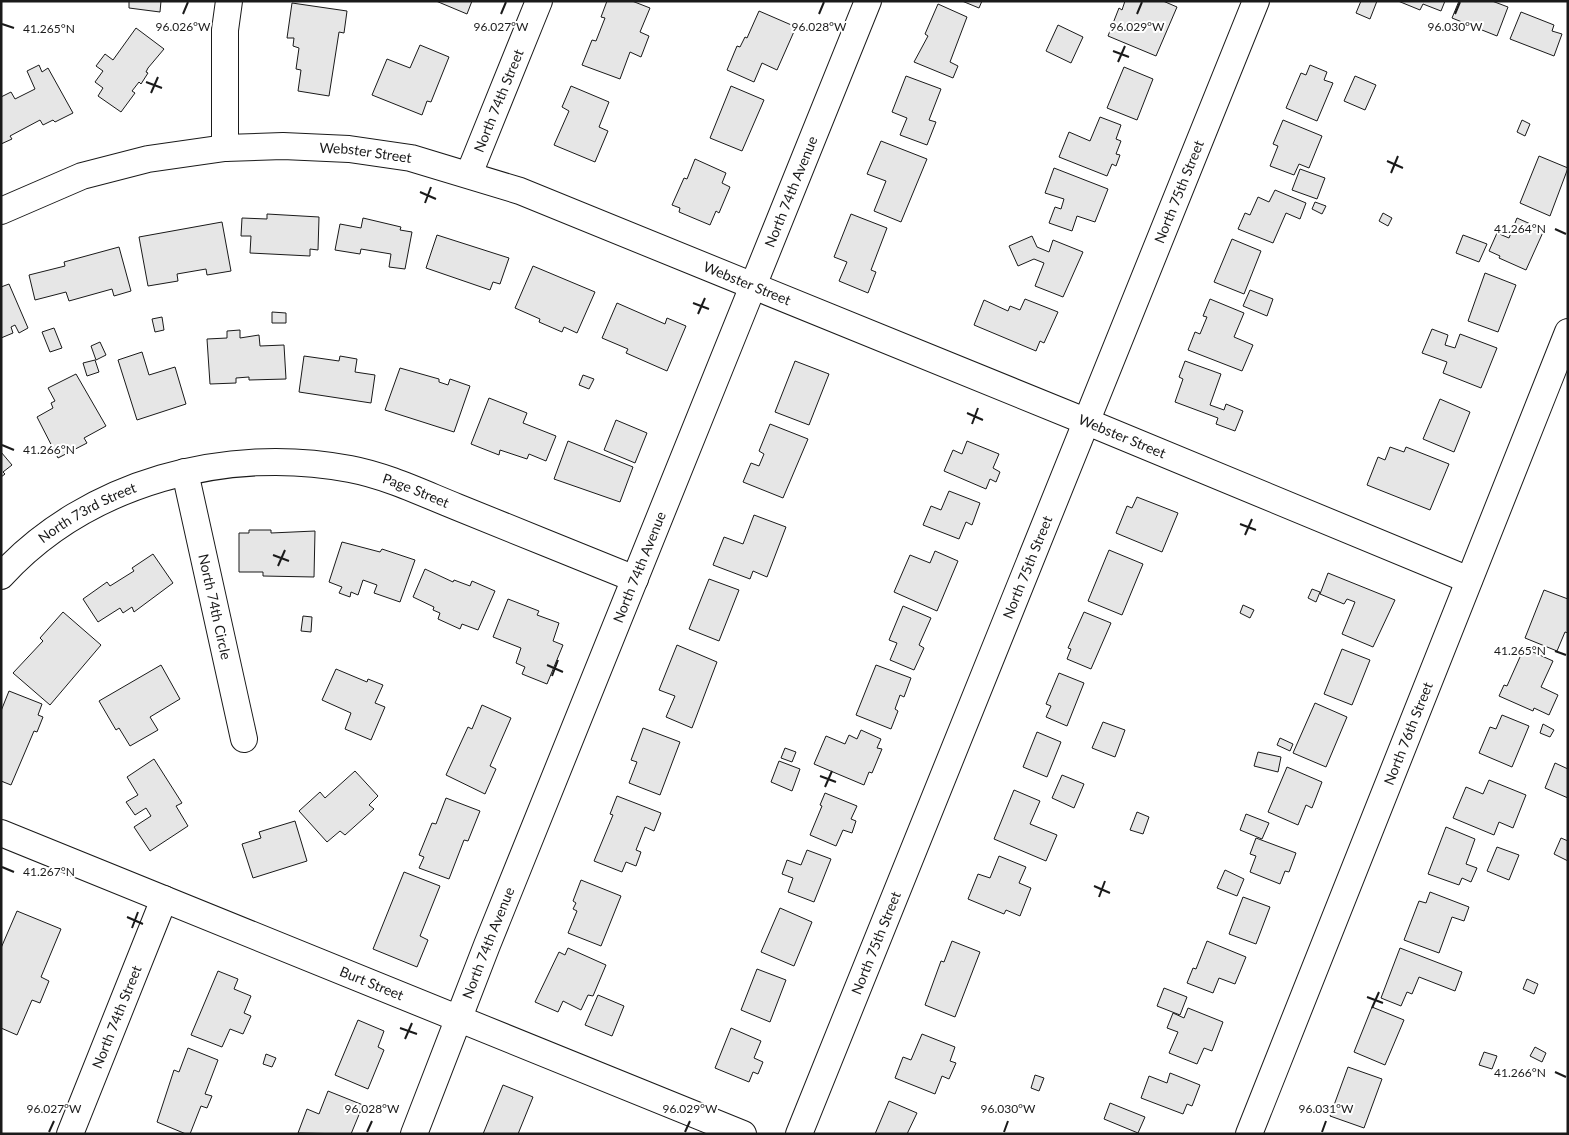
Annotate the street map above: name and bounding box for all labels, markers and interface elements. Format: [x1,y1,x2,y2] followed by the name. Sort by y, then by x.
[155,19,211,34] text: 96.026°W
[473,19,529,34] text: 96.027°W
[791,19,847,34] text: 96.028°W
[1109,19,1165,34] text: 96.029°W
[1427,19,1483,34] text: 96.030°W
[23,21,75,36] text: 41.265°N
[470,47,527,155] street label: North 74th Street
[761,133,821,250] street label: North 74th Avenue
[1150,138,1207,246] street label: North 75th Street
[319,139,413,166] street label: Webster Street
[1494,221,1546,236] text: 41.264°N
[701,258,793,308] street label: Webster Street
[1076,410,1168,461] street label: Webster Street
[23,442,75,457] text: 41.266°N
[380,469,452,511] street label: Page Street
[35,479,138,546] street label: North 73rd Street
[609,509,669,625] street label: North 74th Avenue
[999,513,1055,621] street label: North 75th Street
[195,552,235,661] street label: North 74th Circle
[1494,643,1546,658] text: 41.265°N
[1380,679,1436,787] street label: North 76th Street
[23,864,75,879] text: 41.267°N
[458,884,518,1001] street label: North 74th Avenue
[847,889,904,997] street label: North 75th Street
[337,962,406,1003] street label: Burt Street
[88,963,145,1071] street label: North 74th Street
[1494,1065,1546,1080] text: 41.266°N
[26,1101,82,1116] text: 96.027°W
[344,1101,400,1116] text: 96.028°W
[662,1101,718,1116] text: 96.029°W
[980,1101,1036,1116] text: 96.030°W
[1298,1101,1354,1116] text: 96.031°W

